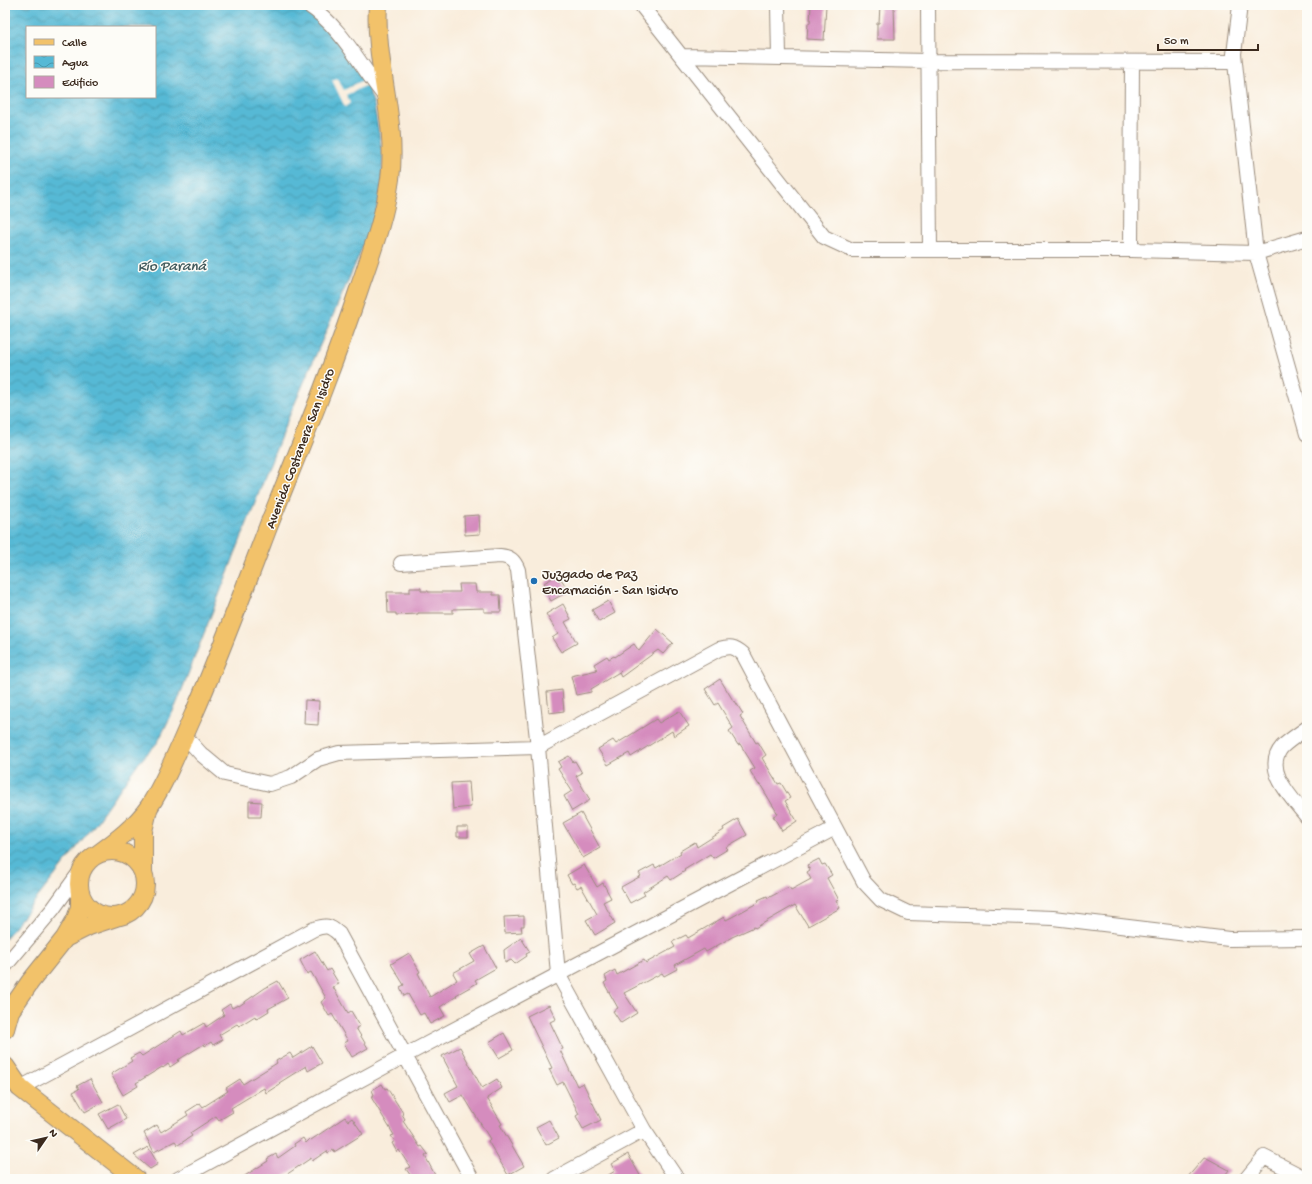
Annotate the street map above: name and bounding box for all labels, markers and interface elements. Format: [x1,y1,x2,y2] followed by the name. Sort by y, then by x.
[26,26,156,98] legend
[1158,26,1258,52] scale bar
[1164,35,1189,49] text: 50 m
[62,37,87,51] text: Calle
[62,57,89,71] text: Agua
[62,77,98,91] text: Edificio
[138,258,208,276] water label: Río Paraná
[263,366,340,531] street label: Avenida Costanera San Isidro
[542,567,678,600] place label: Juzgado de Paz Encarnación - San Isidro
[529,576,539,586] marker: Juzgado de Paz Encarnación - San Isidro
[26,1118,66,1158] north arrow
[46,1127,60,1140] text: N

